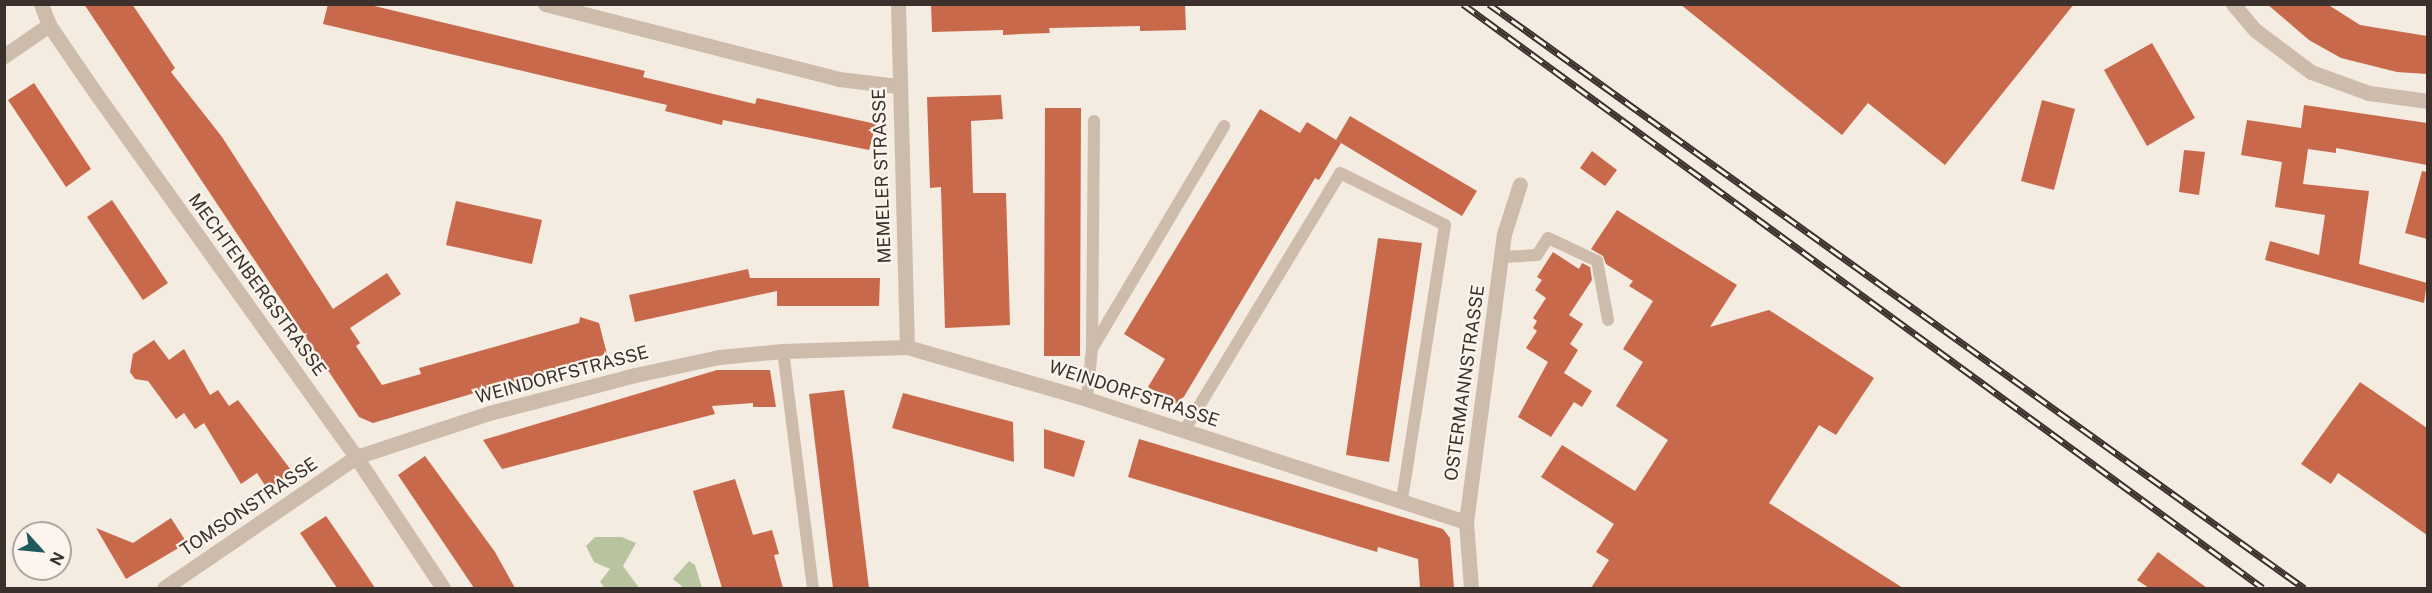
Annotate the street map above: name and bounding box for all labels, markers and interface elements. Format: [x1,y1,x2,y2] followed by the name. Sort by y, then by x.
[868,88,896,264] street label: MEMELER STRASSE
[184,190,330,380] street label: MECHTENBERGSTRASSE
[1441,284,1489,482] street label: OSTERMANNSTRASSE
[473,342,651,408] street label: WEINDORFSTRASSE
[1046,356,1222,432] street label: WEINDORFSTRASSE
[176,453,322,561] street label: TOMSONSTRASSE
[12,521,72,581] north arrow
[45,549,68,568] text: N

